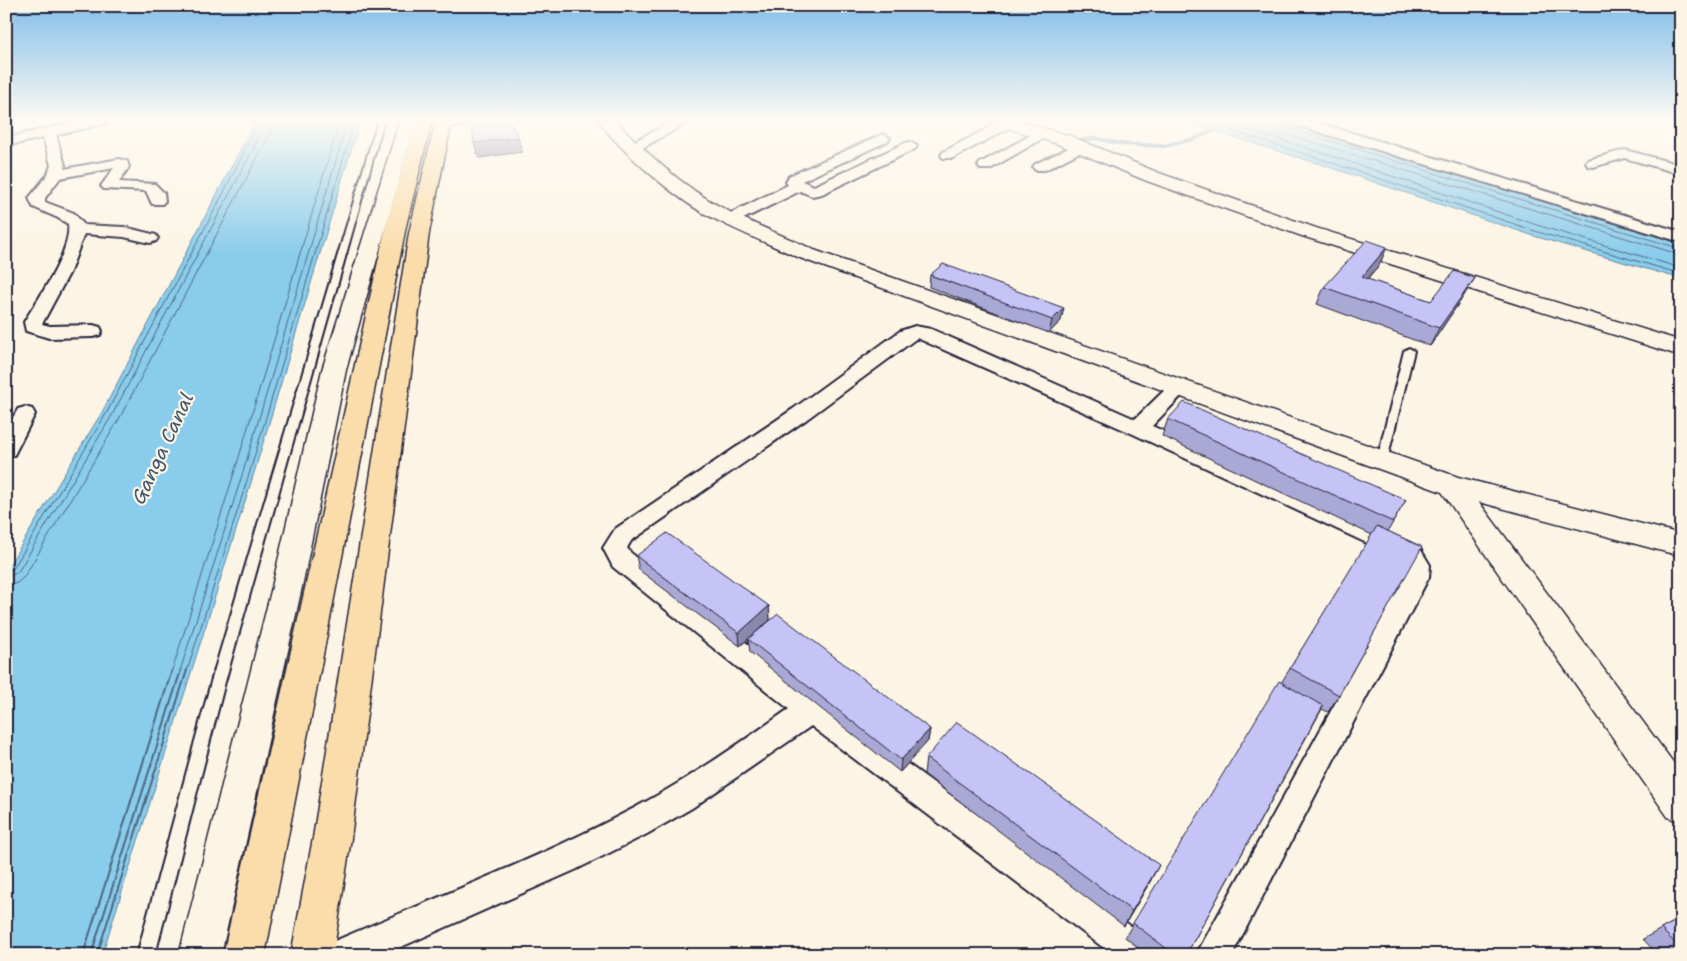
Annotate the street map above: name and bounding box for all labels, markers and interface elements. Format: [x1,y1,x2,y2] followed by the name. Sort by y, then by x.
[126,389,199,508] water label: Ganga Canal

